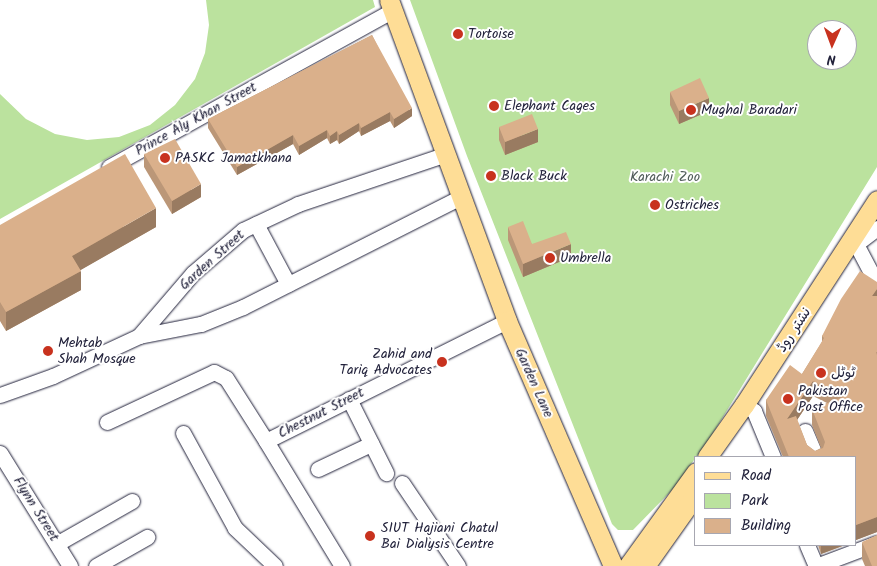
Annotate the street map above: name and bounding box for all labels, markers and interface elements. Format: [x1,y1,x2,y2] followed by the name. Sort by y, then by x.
[807,20,857,70] north arrow
[468,26,514,42] place label: Tortoise
[452,28,464,40] marker: Tortoise
[827,48,836,70] text: N
[132,79,260,159] street label: Prince Aly Khan Street
[504,98,595,114] place label: Elephant Cages
[488,100,500,112] marker: Elephant Cages
[701,102,797,118] place label: Mughal Baradari
[685,104,697,116] marker: Mughal Baradari
[175,150,292,166] place label: PASKC Jamatkhana
[159,152,171,164] marker: PASKC Jamatkhana
[501,168,567,184] place label: Black Buck
[630,169,700,185] park label: Karachi Zoo
[485,170,497,182] marker: Black Buck
[665,197,719,213] place label: Ostriches
[649,199,661,211] marker: Ostriches
[176,226,248,294] street label: Garden Street
[560,250,611,266] place label: Umbrella
[544,252,556,264] marker: Umbrella
[773,305,815,355] street label: نشتر روڈ
[58,335,136,368] place label: Mehtab Shah Mosque
[42,345,54,357] marker: Mehtab Shah Mosque
[340,346,432,378] place label: Zahid and Tariq Advocates
[511,346,557,420] street label: Garden Lane
[436,356,448,368] marker: Zahid and Tariq Advocates
[831,365,855,381] place label: ٹوٹل
[815,367,827,379] marker: ٹوٹل
[798,383,863,416] place label: Pakistan Post Office
[275,384,367,442] street label: Chestnut Street
[782,393,794,405] marker: Pakistan Post Office
[694,456,857,546] legend
[741,464,771,488] text: Road
[9,473,63,545] street label: Flynn Street
[741,489,768,513] text: Park
[741,514,791,538] text: Building
[381,520,498,552] place label: SIUT Hajiani Chatul Bai Dialysis Centre
[363,529,377,543] marker: SIUT Hajiani Chatul Bai Dialysis Centre

